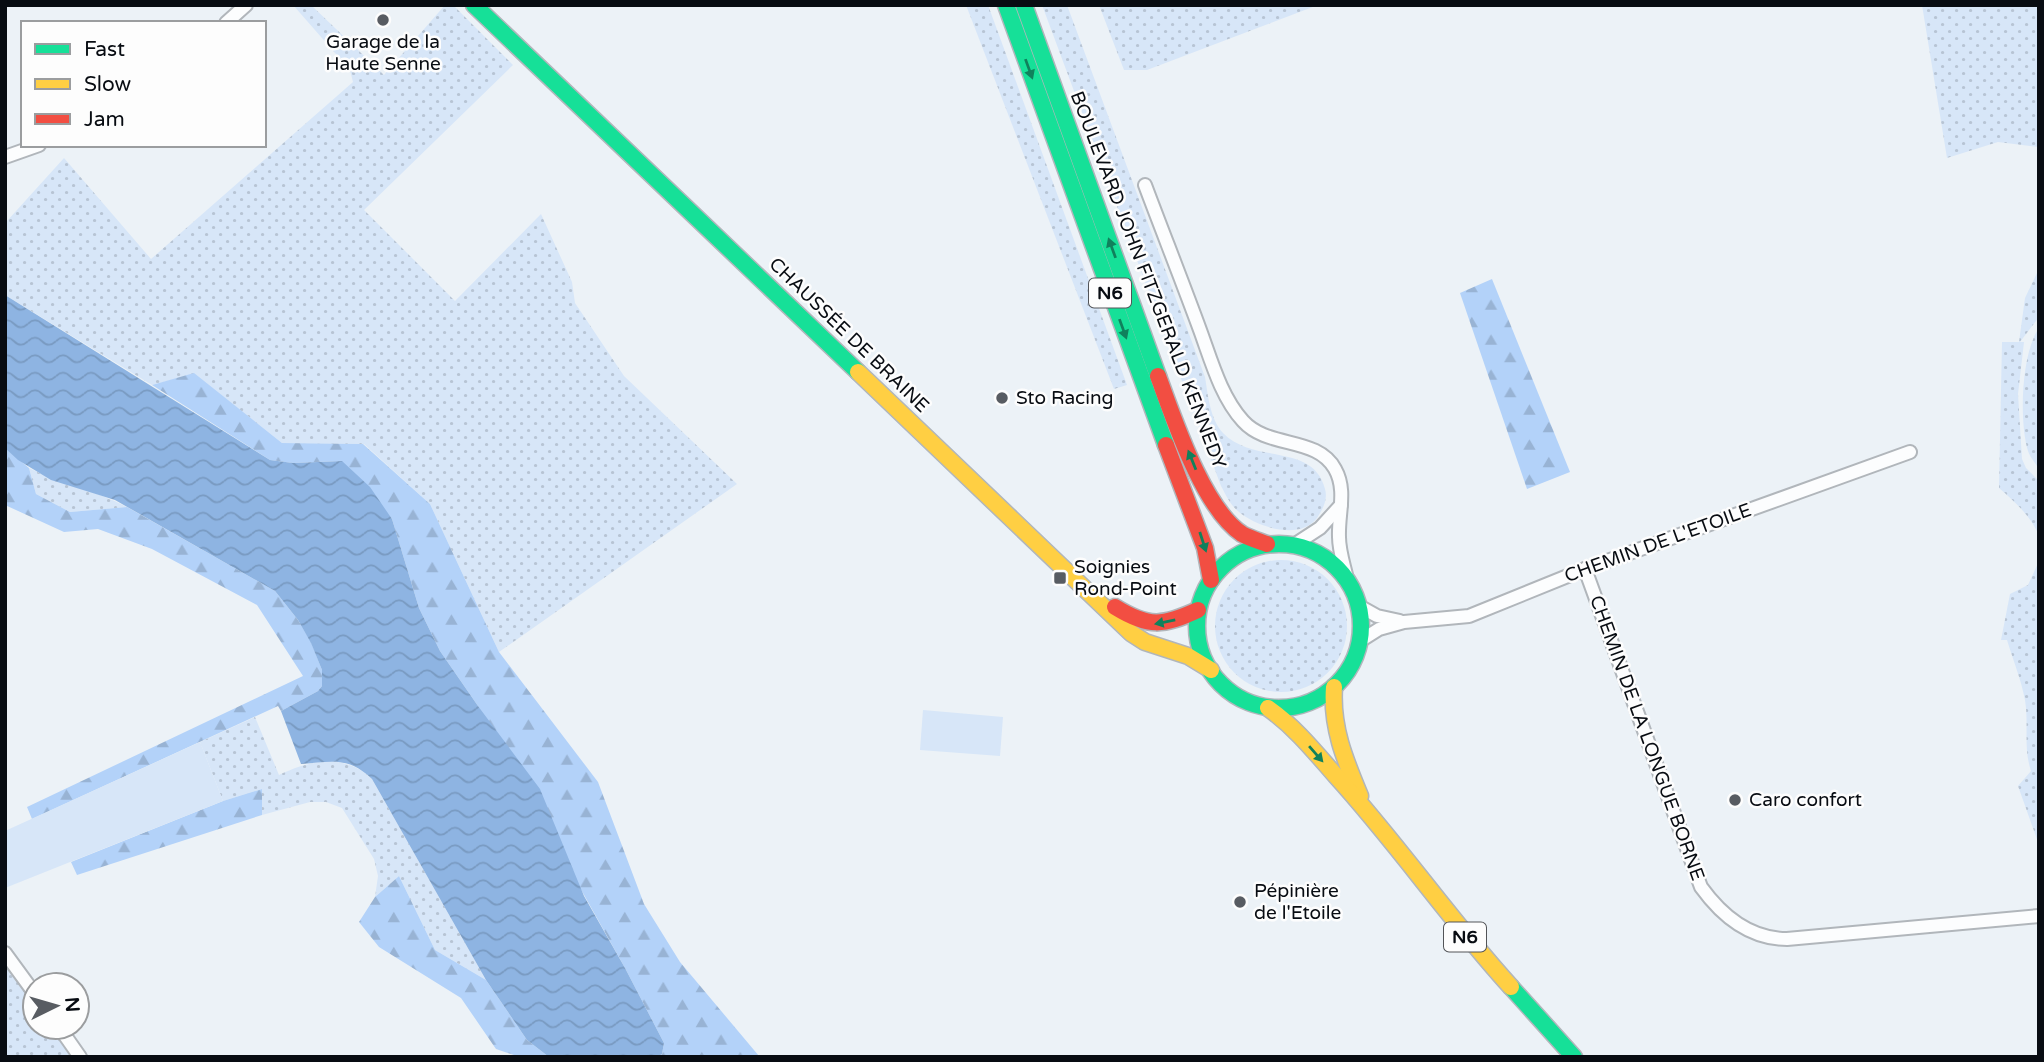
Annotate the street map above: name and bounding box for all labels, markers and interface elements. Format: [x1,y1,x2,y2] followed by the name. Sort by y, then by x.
[375,12,391,28] marker: Garage de la Haute Senne
[21,21,266,147] legend
[325,31,441,75] place label: Garage de la Haute Senne
[84,37,125,62] text: Fast
[1024,59,1035,80] one-way arrow
[84,72,132,97] text: Slow
[1066,88,1230,472] street label: BOULEVARD JOHN FITZGERALD KENNEDY
[84,107,125,132] text: Jam
[1106,237,1117,258] one-way arrow
[765,253,933,417] street label: CHAUSSÉE DE BRAINE
[1089,278,1131,307] road number: N6
[1118,319,1129,340] one-way arrow
[1016,387,1114,409] place label: Sto Racing
[994,390,1010,406] marker: Sto Racing
[1186,450,1197,471] one-way arrow
[1562,499,1754,587] street label: CHEMIN DE L'ETOILE
[1198,532,1209,553] one-way arrow
[1074,556,1177,600] place label: Soignies Rond-Point
[1052,570,1068,586] marker: Soignies Rond-Point
[1585,593,1709,883] street label: CHEMIN DE LA LONGUE BORNE
[1154,616,1176,627] one-way arrow
[1308,745,1324,763] one-way arrow
[1749,789,1862,811] place label: Caro confort
[1727,792,1743,808] marker: Caro confort
[1254,880,1341,924] place label: Pépinière de l'Etoile
[1232,894,1248,910] marker: Pépinière de l'Etoile
[1444,922,1486,952] road number: N6
[21,971,91,1041] north arrow
[60,996,84,1013] text: N

